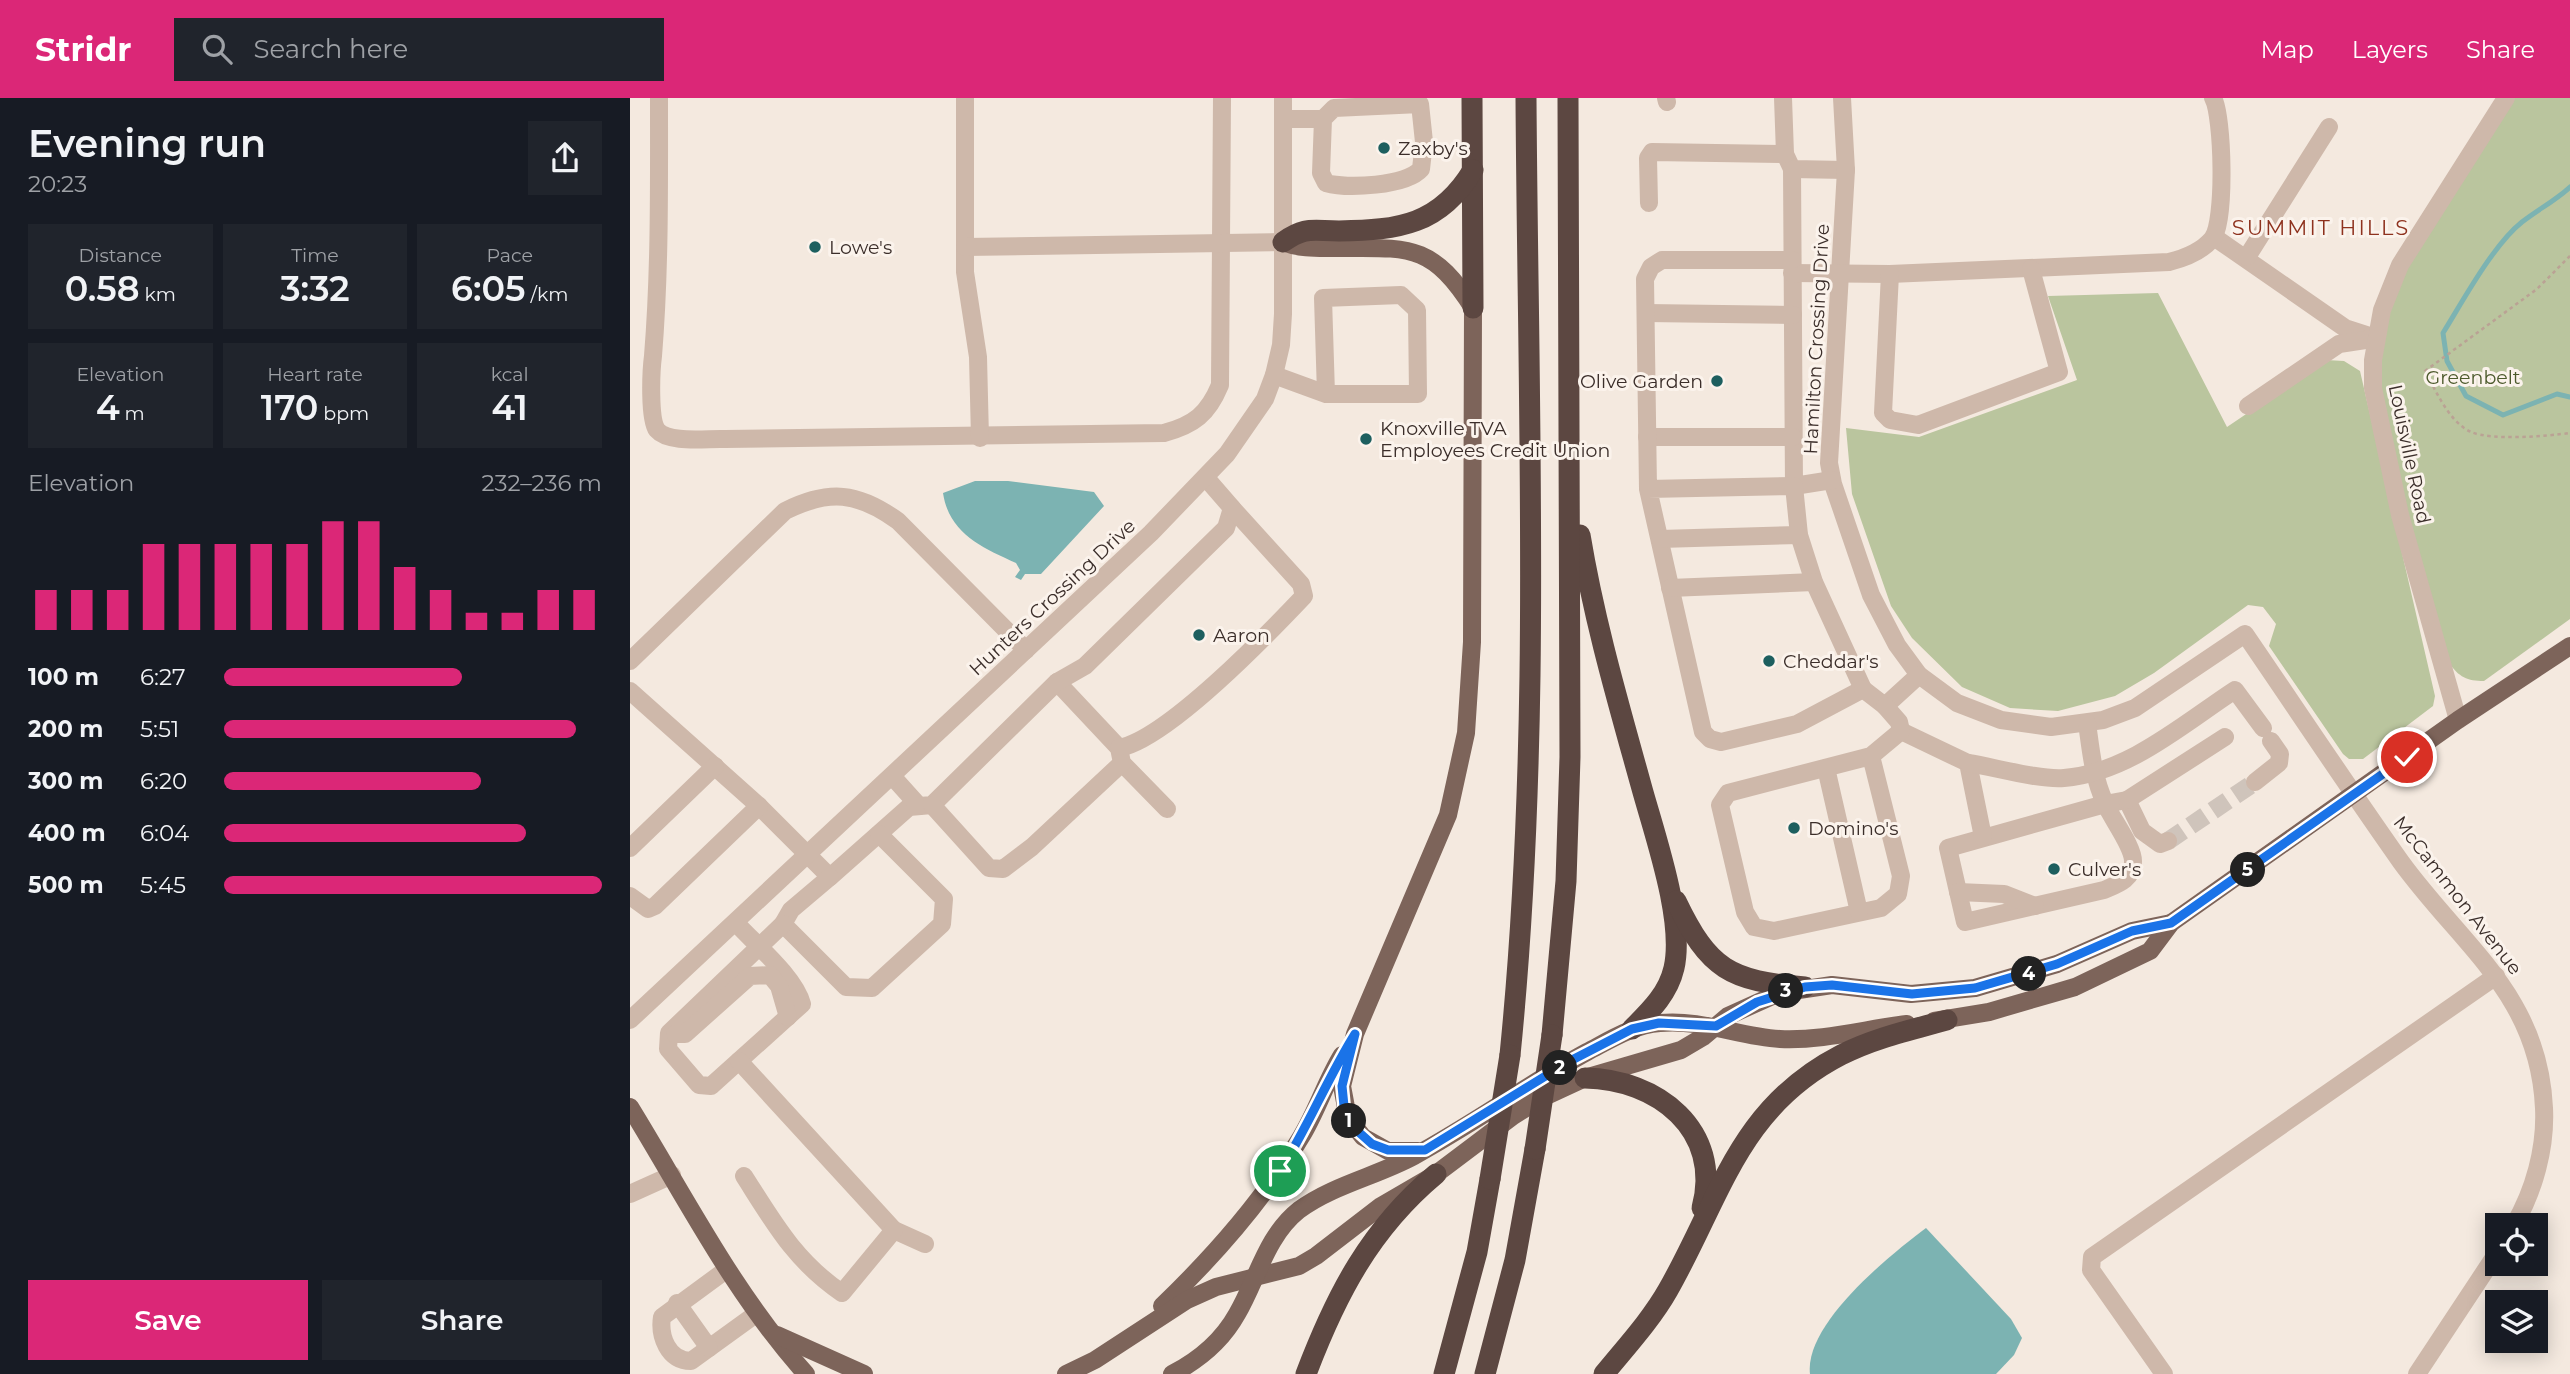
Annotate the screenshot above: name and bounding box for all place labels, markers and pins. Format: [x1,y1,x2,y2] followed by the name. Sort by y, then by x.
[1398,137,1468,160] place label: Zaxby's
[1376,140,1392,156] marker: Zaxby's
[829,236,892,259] place label: Lowe's
[807,239,823,255] marker: Lowe's
[1580,370,1703,393] place label: Olive Garden
[1709,373,1725,389] marker: Olive Garden
[1380,417,1610,462] place label: Knoxville TVA Employees Credit Union
[1358,431,1374,447] marker: Knoxville TVA Employees Credit Union
[1213,624,1270,647] place label: Aaron
[1191,627,1207,643] marker: Aaron
[1783,650,1879,673] place label: Cheddar's
[1761,653,1777,669] marker: Cheddar's
[2377,727,2437,787] pin
[1808,817,1898,840] place label: Domino's
[1786,820,1802,836] marker: Domino's
[2230,852,2266,888] pin: 5
[2068,858,2141,881] place label: Culver's
[2046,861,2062,877] marker: Culver's
[2012,956,2046,992] pin: 4
[1768,974,1804,1008] pin: 3
[1542,1051,1578,1086] pin: 2
[1332,1104,1366,1138] pin: 1
[1250,1141,1310,1201] pin

